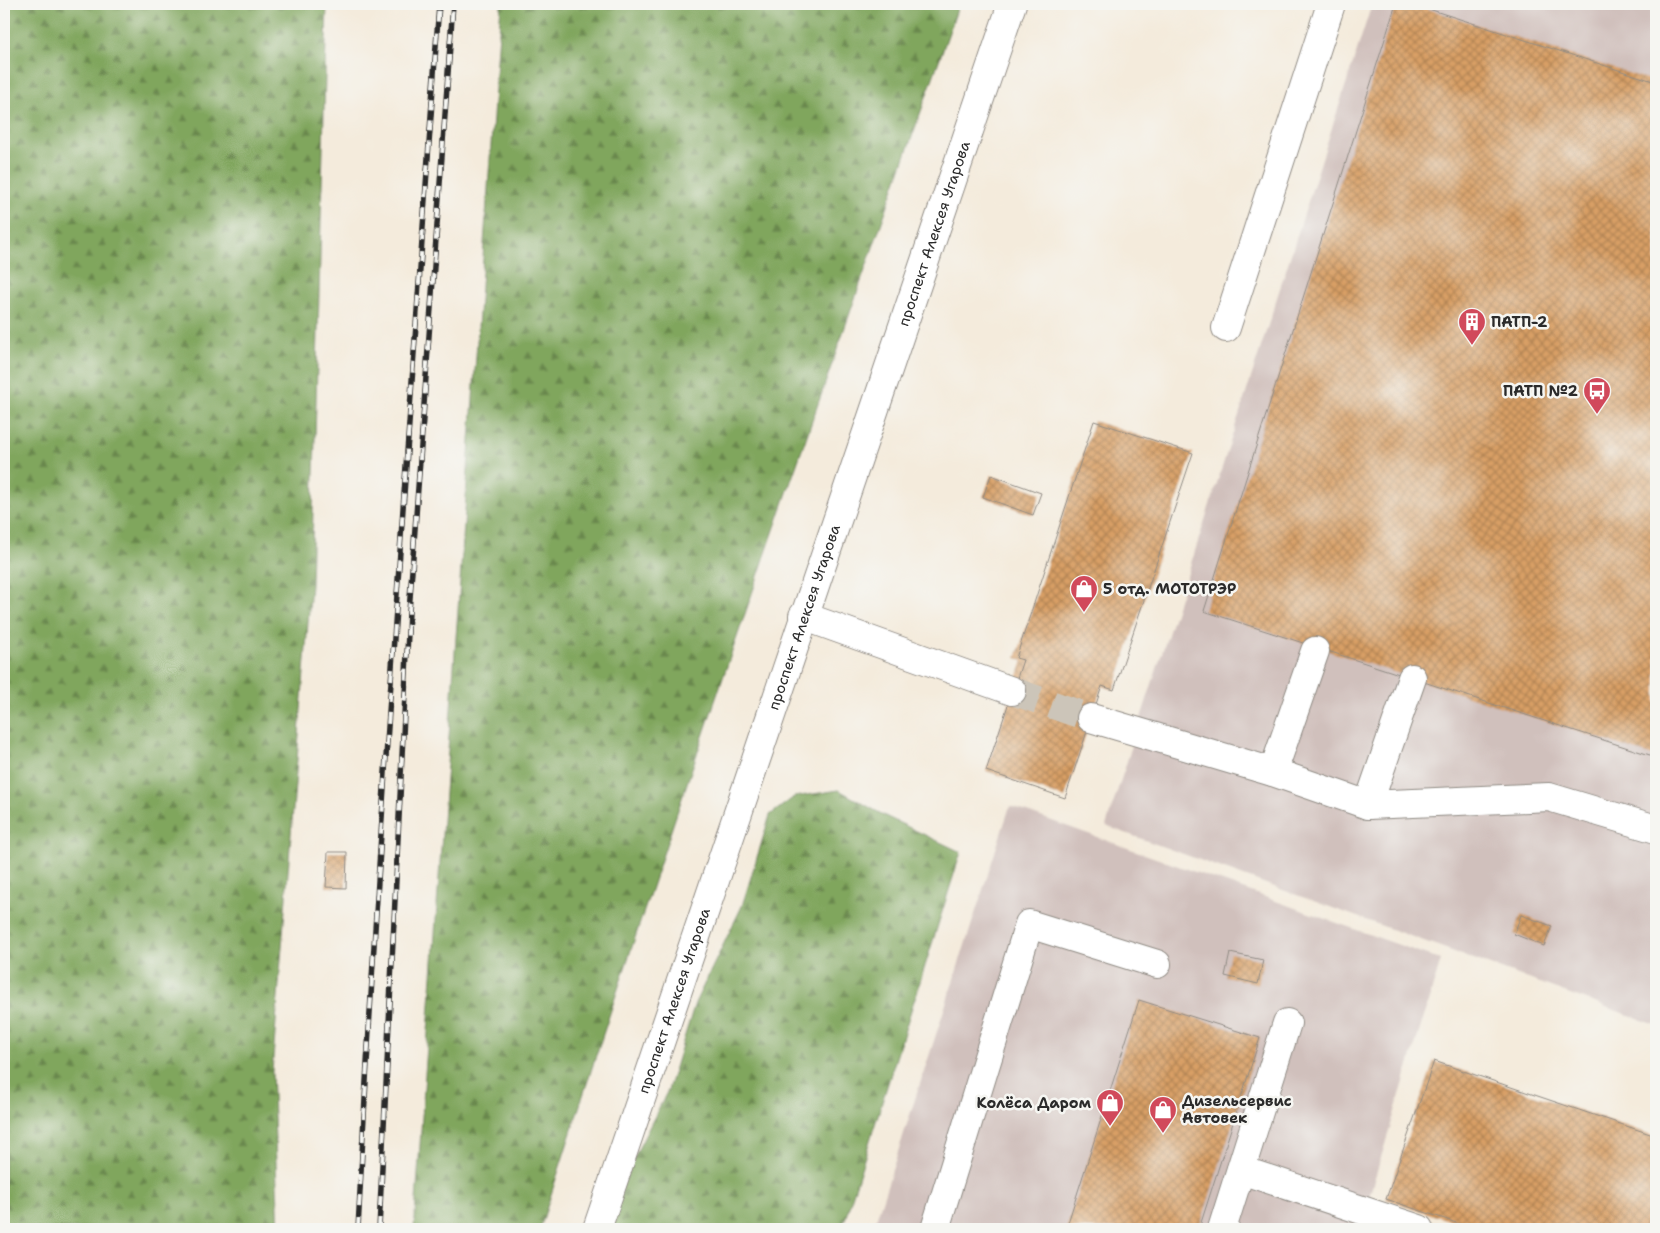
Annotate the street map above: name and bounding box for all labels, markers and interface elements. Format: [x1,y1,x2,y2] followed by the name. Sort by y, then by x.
[894,138,975,329] street label: проспект Алексея Угарова
[1457,307,1487,346] building icon: ПАТП-2
[1491,312,1548,332] place label: ПАТП-2
[1582,376,1612,415] bus stop icon: ПАТП №2
[1503,381,1578,401] place label: ПАТП №2
[764,521,845,712] street label: проспект Алексея Угарова
[1069,574,1099,613] shop icon: 5 отд. МОТОТРЭР
[1103,579,1236,599] place label: 5 отд. МОТОТРЭР
[634,905,715,1096] street label: проспект Алексея Угарова
[1095,1088,1125,1127] shop icon: Колёса Даром
[1182,1091,1292,1128] place label: Дизельсервис Автовек
[977,1093,1092,1113] place label: Колёса Даром
[1148,1095,1178,1134] shop icon: Дизельсервис Автовек

